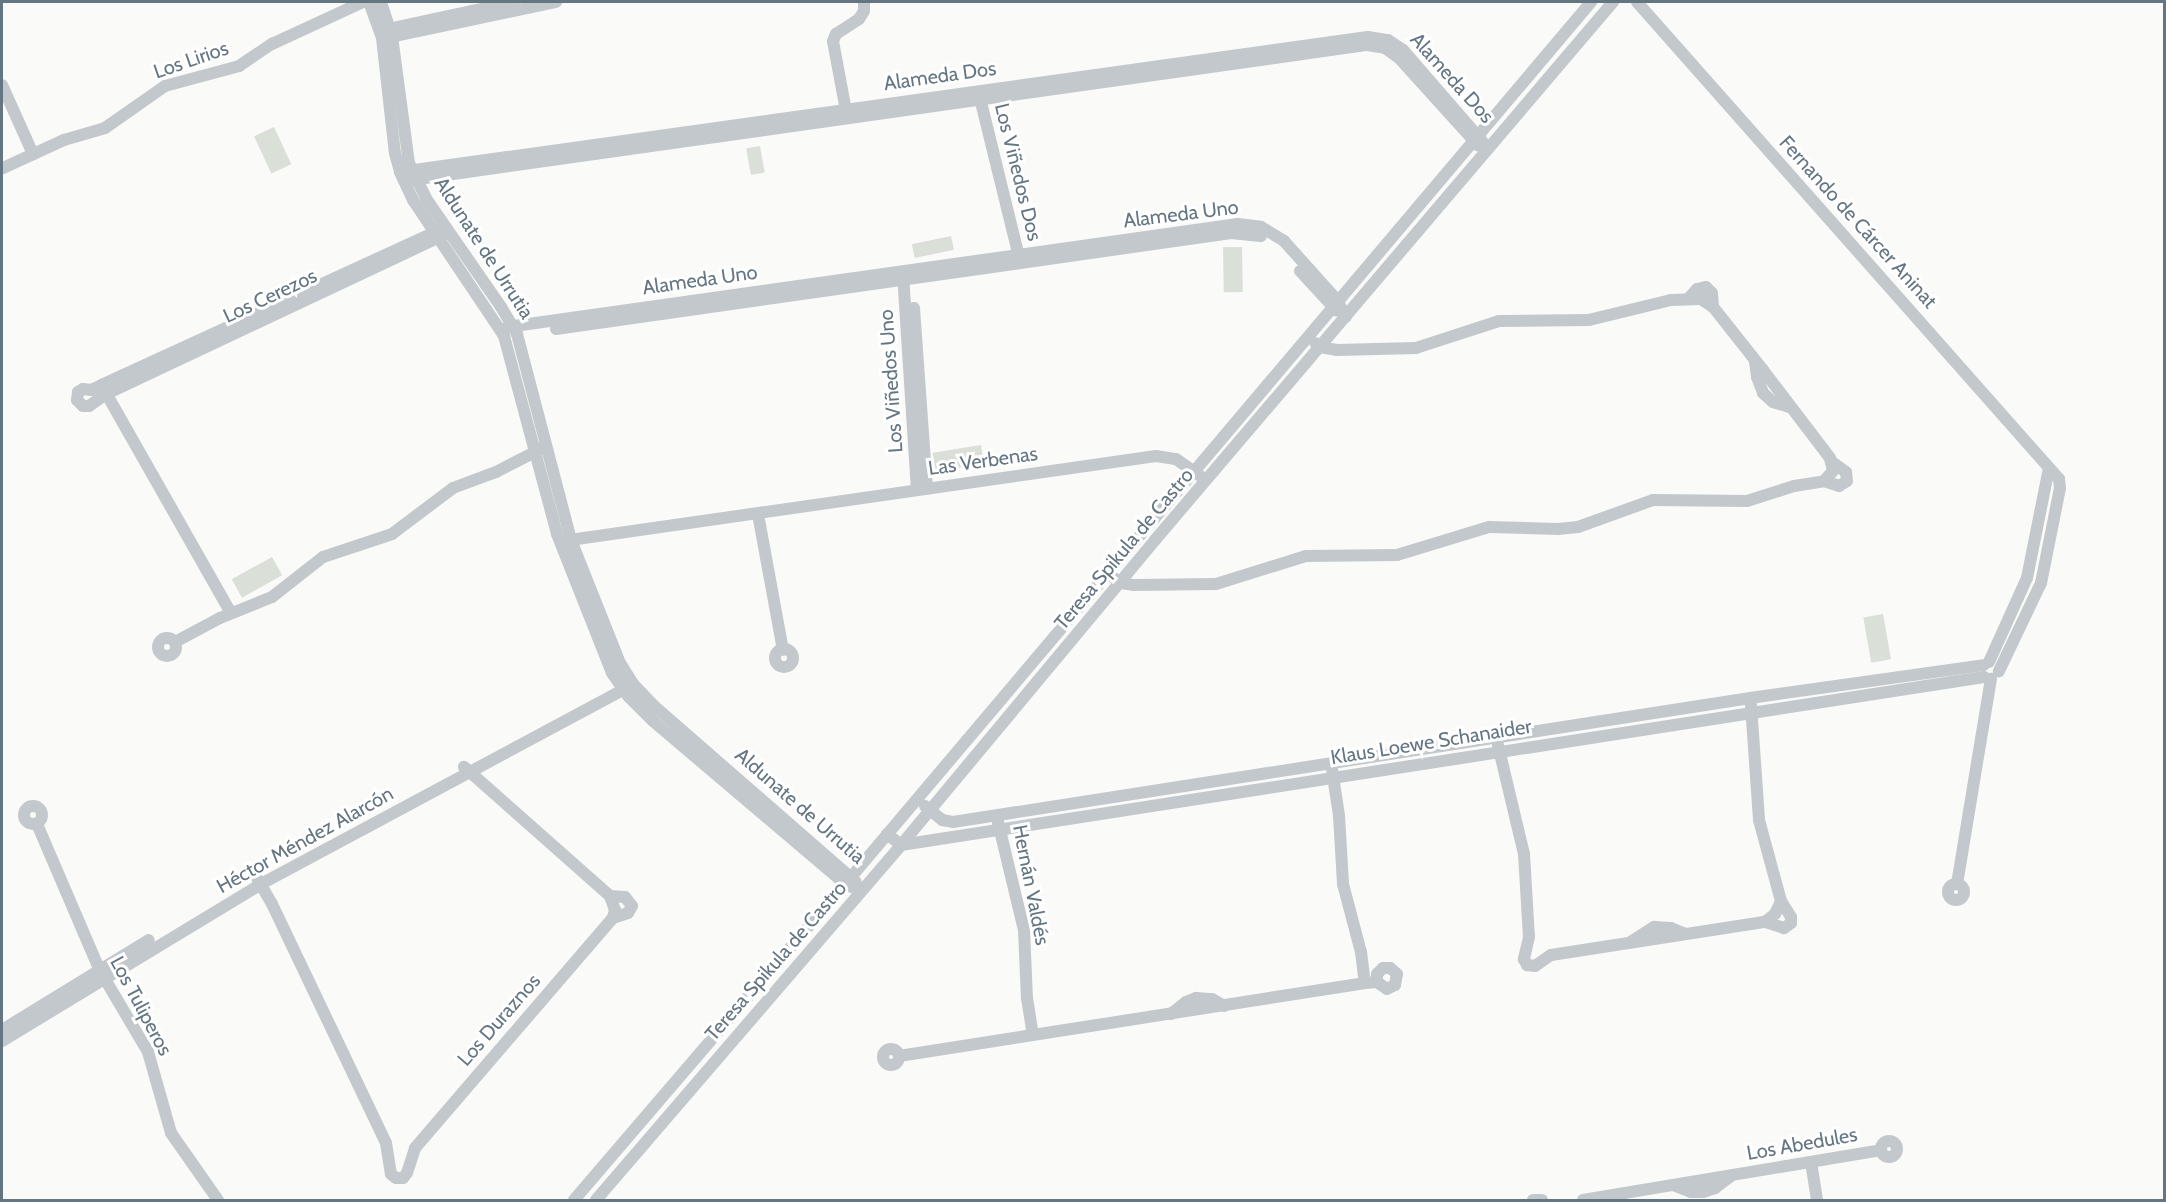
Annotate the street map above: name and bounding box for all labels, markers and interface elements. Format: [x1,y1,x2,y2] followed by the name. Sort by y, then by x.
[1405,28,1499,128] street label: Alameda Dos
[150,36,232,84] street label: Los Lirios
[882,56,998,96] street label: Alameda Dos
[989,101,1047,243] street label: Los Viñedos Dos
[1774,131,1942,313] street label: Fernando de Cárcer Aninat
[429,173,539,323] street label: Aldunate de Urrutia
[1122,195,1240,233] street label: Alameda Uno
[641,260,759,300] street label: Alameda Uno
[219,264,321,328] street label: Los Cerezos
[874,309,908,453] street label: Los Viñedos Uno
[927,441,1039,481] street label: Las Verbenas
[1050,464,1198,634] street label: Teresa Spikula de Castro
[1329,714,1533,770] street label: Klaus Loewe Schanaider
[730,743,870,869] street label: Aldunate de Urrutia
[213,782,397,898] street label: Héctor Méndez Alarcón
[1008,823,1054,947] street label: Hernán Valdés
[700,877,852,1045] street label: Teresa Spikula de Castro
[105,952,177,1060] street label: Los Tuliperos
[452,969,546,1071] street label: Los Duraznos
[1745,1122,1859,1166] street label: Los Abedules

